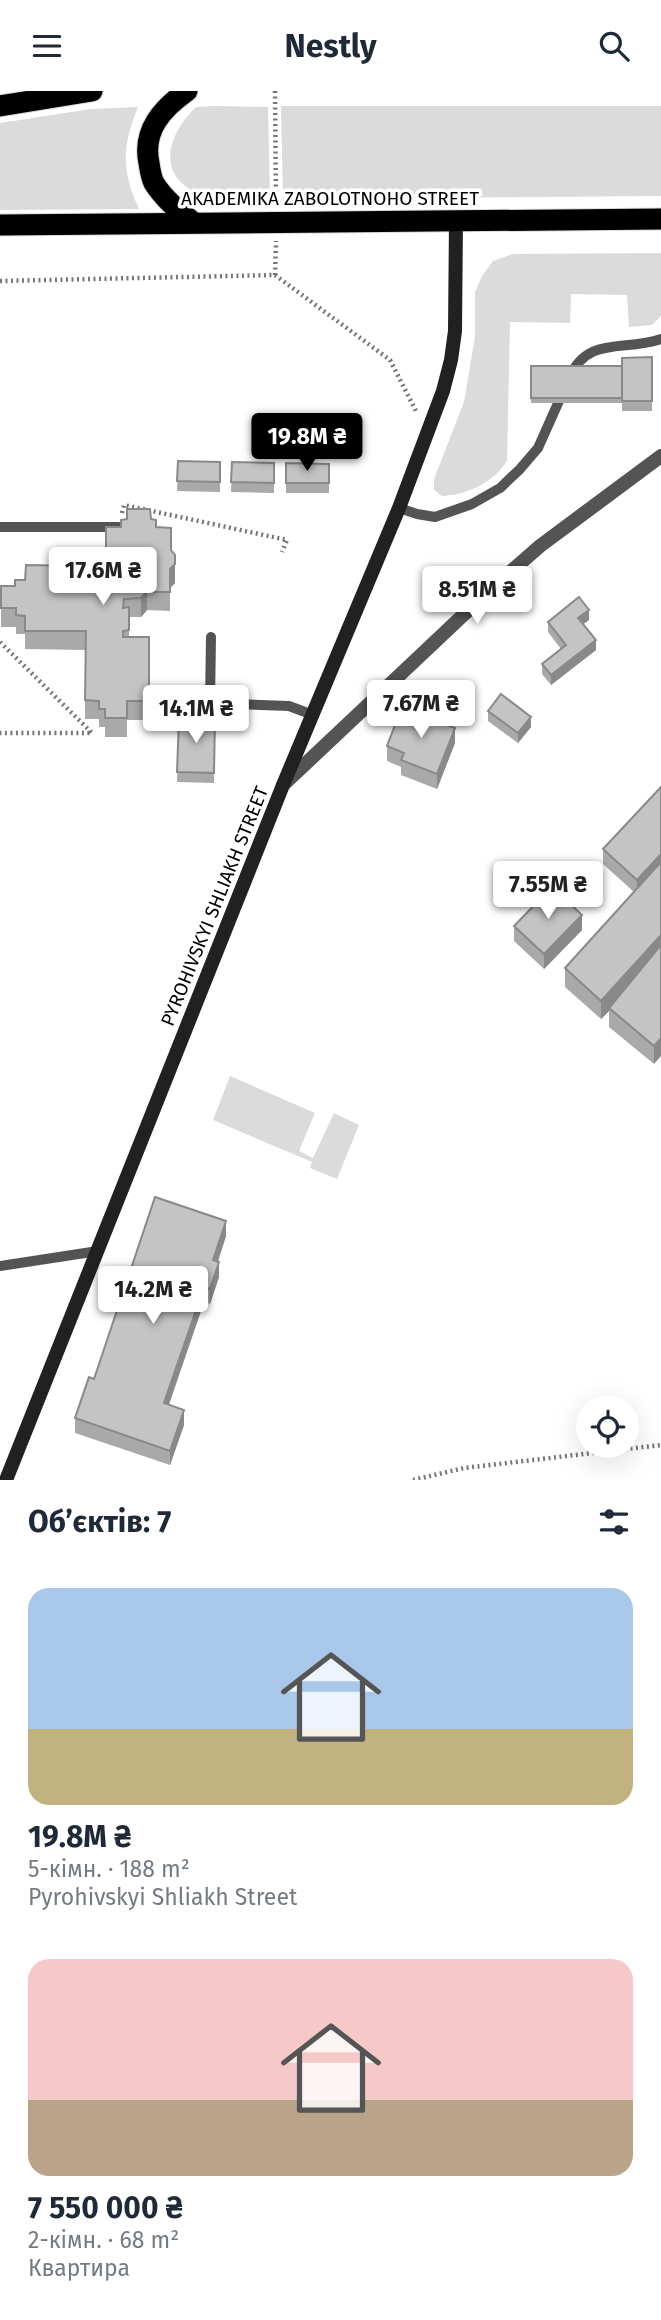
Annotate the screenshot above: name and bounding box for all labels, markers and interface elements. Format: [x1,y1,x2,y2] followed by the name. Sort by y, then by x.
[28,27,66,65] icon: menu
[284,27,377,65] text: Nestly
[595,27,633,65] icon: search
[181,187,479,210] street label: AKADEMIKA ZABOLOTNOHO STREET
[242,413,372,473] pin: 19.8M ₴
[267,422,347,450] text: 19.8M ₴
[38,547,168,607] pin: 17.6M ₴
[65,556,141,584] text: 17.6M ₴
[412,567,542,626] pin: 8.51M ₴
[438,575,516,603] text: 8.51M ₴
[356,681,486,740] pin: 7.67M ₴
[131,685,261,745] pin: 14.1M ₴
[383,689,459,717] text: 7.67M ₴
[159,694,233,722] text: 14.1M ₴
[156,783,273,1029] street label: PYROHIVSKYI SHLIAKH STREET
[483,861,613,921] pin: 7.55M ₴
[509,870,587,898] text: 7.55M ₴
[88,1267,218,1326] pin: 14.2M ₴
[114,1275,192,1303] text: 14.2M ₴
[576,1395,639,1458] map controls
[576,1395,639,1458] button: locate
[595,1503,633,1541] icon: filters
[28,1504,171,1540] text: Об’єктів: 7
[268,1634,394,1760] icon: home
[28,1819,131,1855] text: 19.8M ₴
[28,1855,190,1883] text: 5-кімн. · 188 m²
[28,1883,297,1911] text: Pyrohivskyi Shliakh Street
[268,2005,394,2131] icon: home
[28,2190,183,2226] text: 7 550 000 ₴
[28,2226,179,2254] text: 2-кімн. · 68 m²
[28,2254,130,2282] text: Квартира

